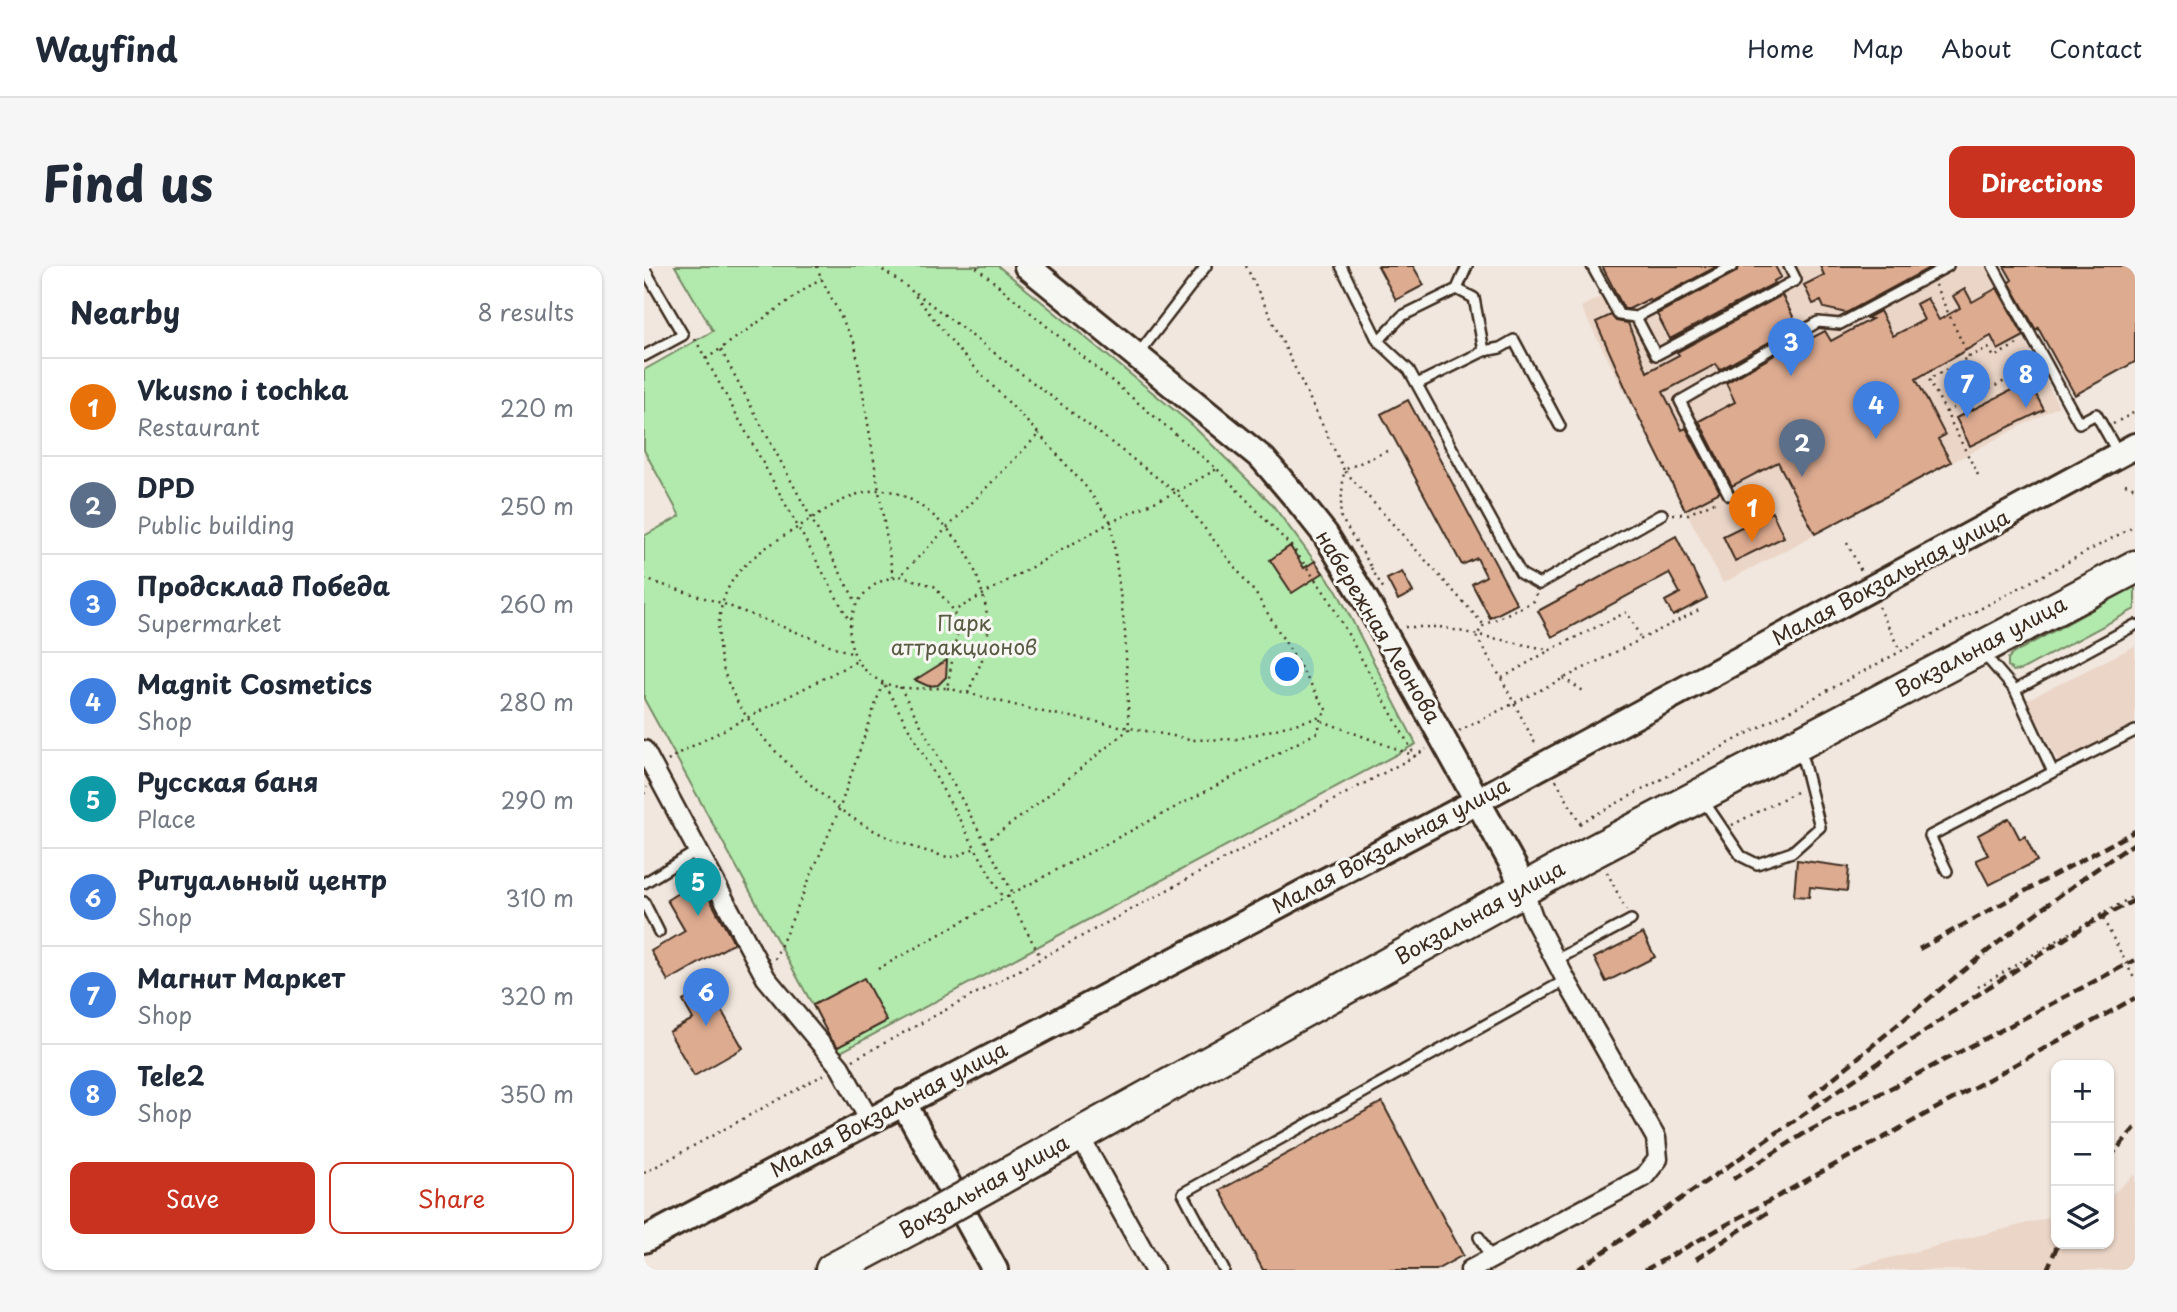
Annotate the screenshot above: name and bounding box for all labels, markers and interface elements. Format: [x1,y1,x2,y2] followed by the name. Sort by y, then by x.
[35,23,178,73] text: Wayfind
[1747,30,1814,66] text: Home
[1852,30,1903,66] text: Map
[1941,30,2011,66] text: About
[2049,30,2142,66] text: Contact
[42,145,213,219] text: Find us
[1949,146,2135,218] button: Directions
[70,289,180,334] text: Nearby
[478,294,574,329] text: 8 results
[1768,318,1814,376] pin: 3
[2003,350,2049,408] pin: 8
[1944,360,1990,418] pin: 7
[137,370,349,409] text: Vkusno i tochka
[1853,381,1899,439] pin: 4
[88,390,99,425] text: 1
[500,390,574,425] text: 220 m
[137,409,260,444] text: Restaurant
[1779,419,1825,477] pin: 2
[137,468,195,507] text: DPD
[1729,484,1775,542] pin: 1
[85,488,101,523] text: 2
[500,488,574,523] text: 250 m
[1767,504,2015,652] street label: Малая Вокзальная улица
[137,507,294,542] text: Public building
[1309,523,1450,729] street label: набережная Леонова
[137,566,390,605] text: Продсклад Победа
[85,586,101,621] text: 3
[499,586,574,621] text: 260 m
[1891,591,2071,703] street label: Вокзальная улица
[137,605,281,640] text: Supermarket
[891,606,1037,662] park label: Парк аттракционов
[1270,652,1304,686] your location
[137,664,372,703] text: Magnit Cosmetics
[85,684,101,719] text: 4
[499,684,574,719] text: 280 m
[137,703,192,738] text: Shop
[137,762,318,801] text: Русская баня
[1267,772,1515,920] street label: Малая Вокзальная улица
[86,782,100,817] text: 5
[501,782,574,817] text: 290 m
[137,801,196,836] text: Place
[1390,856,1570,970] street label: Вокзальная улица
[675,858,721,916] pin: 5
[137,860,387,899] text: Ритуальный центр
[85,880,101,915] text: 6
[505,880,574,915] text: 310 m
[137,899,192,934] text: Shop
[137,958,345,997] text: Магнит Маркет
[683,968,729,1026] pin: 6
[86,978,100,1013] text: 7
[500,978,574,1013] text: 320 m
[137,997,192,1032] text: Shop
[765,1036,1013,1184] street label: Малая Вокзальная улица
[137,1056,205,1095] text: Tele2
[2051,1060,2114,1249] map controls
[2051,1060,2114,1123] button: +
[86,1076,100,1111] text: 8
[499,1076,574,1111] text: 350 m
[137,1095,192,1130] text: Shop
[2051,1123,2114,1186] button: −
[894,1130,1074,1244] street label: Вокзальная улица
[70,1162,315,1234] button: Save
[329,1162,574,1234] button: Share
[2051,1186,2114,1249] button: layers

